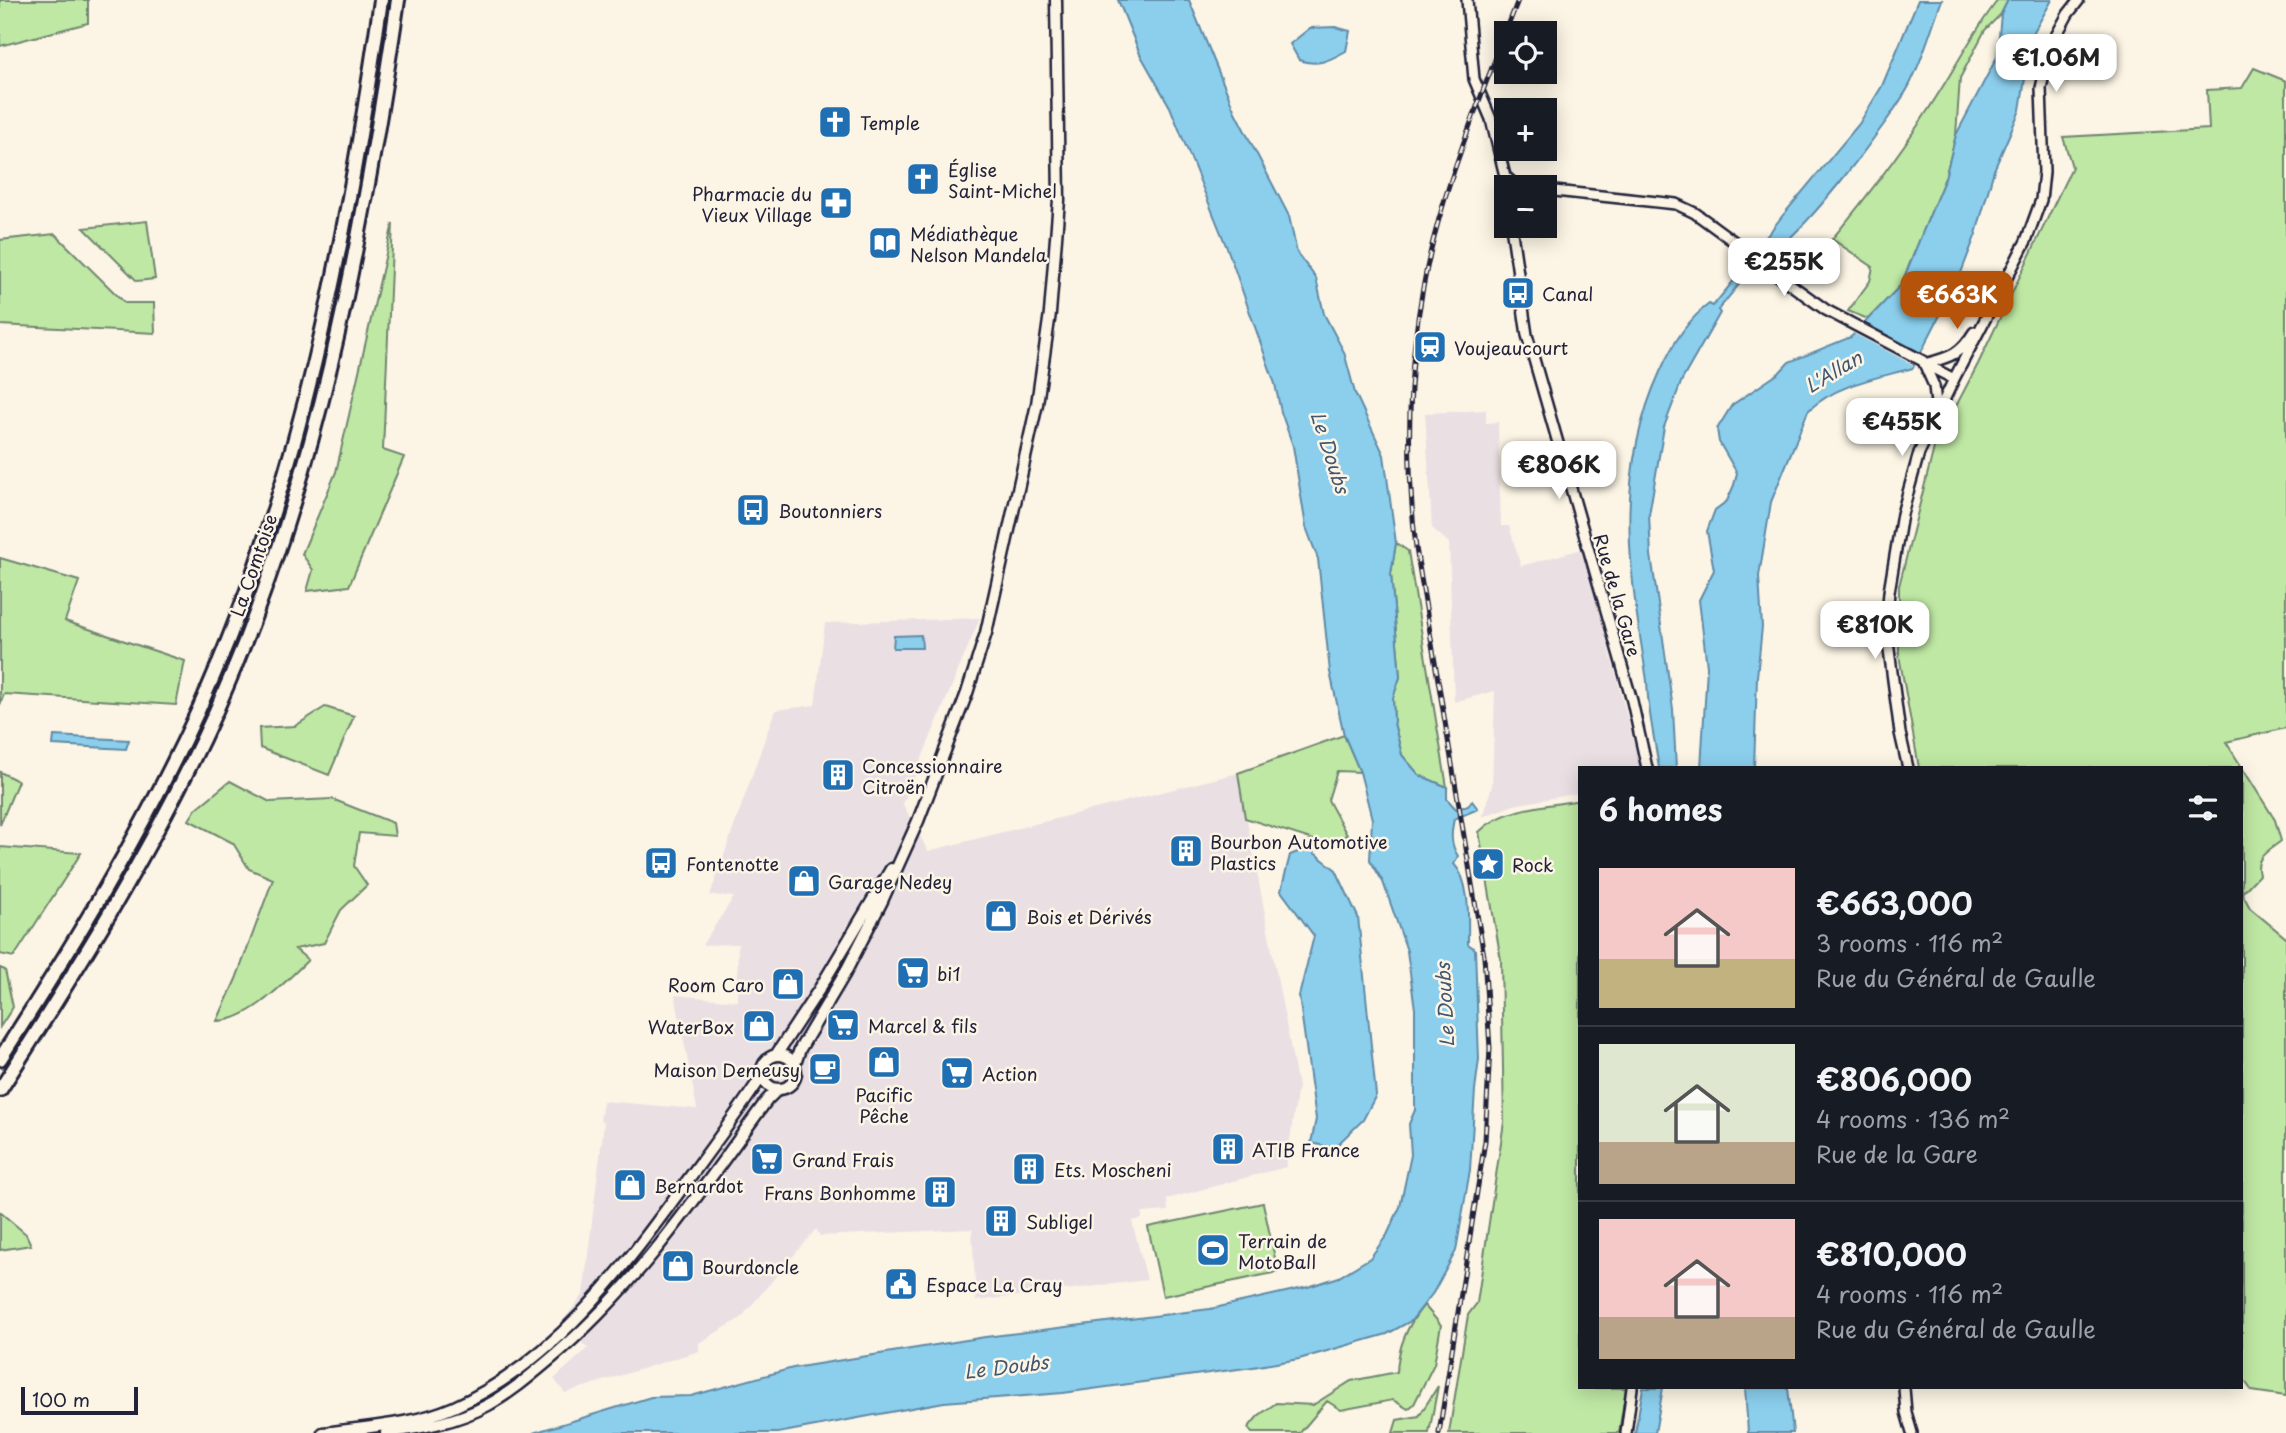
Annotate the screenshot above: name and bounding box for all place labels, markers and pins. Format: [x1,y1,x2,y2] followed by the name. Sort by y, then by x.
[1999,34,2113,94] pin: €1.06M
[816,103,854,141] church icon: Temple
[860,109,920,136] place label: Temple
[948,156,1057,204] place label: Église Saint-Michel
[904,160,942,198] church icon: Église Saint-Michel
[692,180,812,228] place label: Pharmacie du Vieux Village
[817,184,855,222] pharmacy icon: Pharmacie du Vieux Village
[910,220,1048,268] place label: Médiathèque Nelson Mandela
[866,224,904,262] library icon: Médiathèque Nelson Mandela
[1735,238,1833,298] pin: €255K
[1908,272,2006,331] pin: €663K
[1499,274,1537,312] bus stop icon: Canal
[1542,280,1593,307] place label: Canal
[1411,328,1449,366] station icon: Voujeaucourt
[1454,334,1568,361] place label: Voujeaucourt
[1853,398,1951,458] pin: €455K
[1510,442,1608,501] pin: €806K
[734,491,772,529] bus stop icon: Boutonniers
[778,497,882,524] place label: Boutonniers
[1826,602,1924,661] pin: €810K
[862,752,1003,800] place label: Concessionnaire Citroën
[819,756,857,794] building icon: Concessionnaire Citroën
[1210,828,1387,876] place label: Bourbon Automotive Plastics
[1167,832,1205,870] building icon: Bourbon Automotive Plastics
[642,844,680,882] bus stop icon: Fontenotte
[1469,845,1507,883] place icon: Rock
[686,850,779,877] place label: Fontenotte
[1512,851,1553,878] place label: Rock
[785,862,823,900] shop icon: Garage Nedey
[828,868,952,895] place label: Garage Nedey
[982,897,1020,935] shop icon: Bois et Dérivés
[1026,903,1152,930] place label: Bois et Dérivés
[894,954,932,992] supermarket icon: bi1
[937,960,961,987] place label: bi1
[769,965,807,1003] shop icon: Room Caro
[668,971,764,998] place label: Room Caro
[824,1006,862,1044] supermarket icon: Marcel & fils
[740,1007,778,1045] shop icon: WaterBox
[868,1012,977,1039] place label: Marcel & fils
[648,1013,734,1040] place label: WaterBox
[865,1043,903,1081] shop icon: Pacific Pêche
[806,1050,844,1088] cafe icon: Maison Demeusy
[938,1054,976,1092] supermarket icon: Action
[654,1056,800,1083] place label: Maison Demeusy
[982,1060,1038,1087] place label: Action
[855,1081,913,1129] place label: Pacific Pêche
[1209,1130,1247,1168] building icon: ATIB France
[1252,1136,1360,1163] place label: ATIB France
[748,1140,786,1178] supermarket icon: Grand Frais
[792,1146,894,1173] place label: Grand Frais
[1010,1150,1048,1188] building icon: Ets. Moscheni
[1054,1156,1172,1183] place label: Ets. Moscheni
[611,1166,649,1204] shop icon: Bernardot
[654,1172,743,1199] place label: Bernardot
[921,1173,959,1211] building icon: Frans Bonhomme
[764,1179,916,1206] place label: Frans Bonhomme
[982,1202,1020,1240] building icon: Subligel
[1026,1208,1093,1235] place label: Subligel
[1238,1227,1327,1275] place label: Terrain de MotoBall
[1194,1231,1232,1269] sports icon: Terrain de MotoBall
[659,1247,697,1285] shop icon: Bourdoncle
[702,1253,799,1280] place label: Bourdoncle
[882,1265,920,1303] public building icon: Espace La Cray
[926,1271,1062,1298] place label: Espace La Cray

